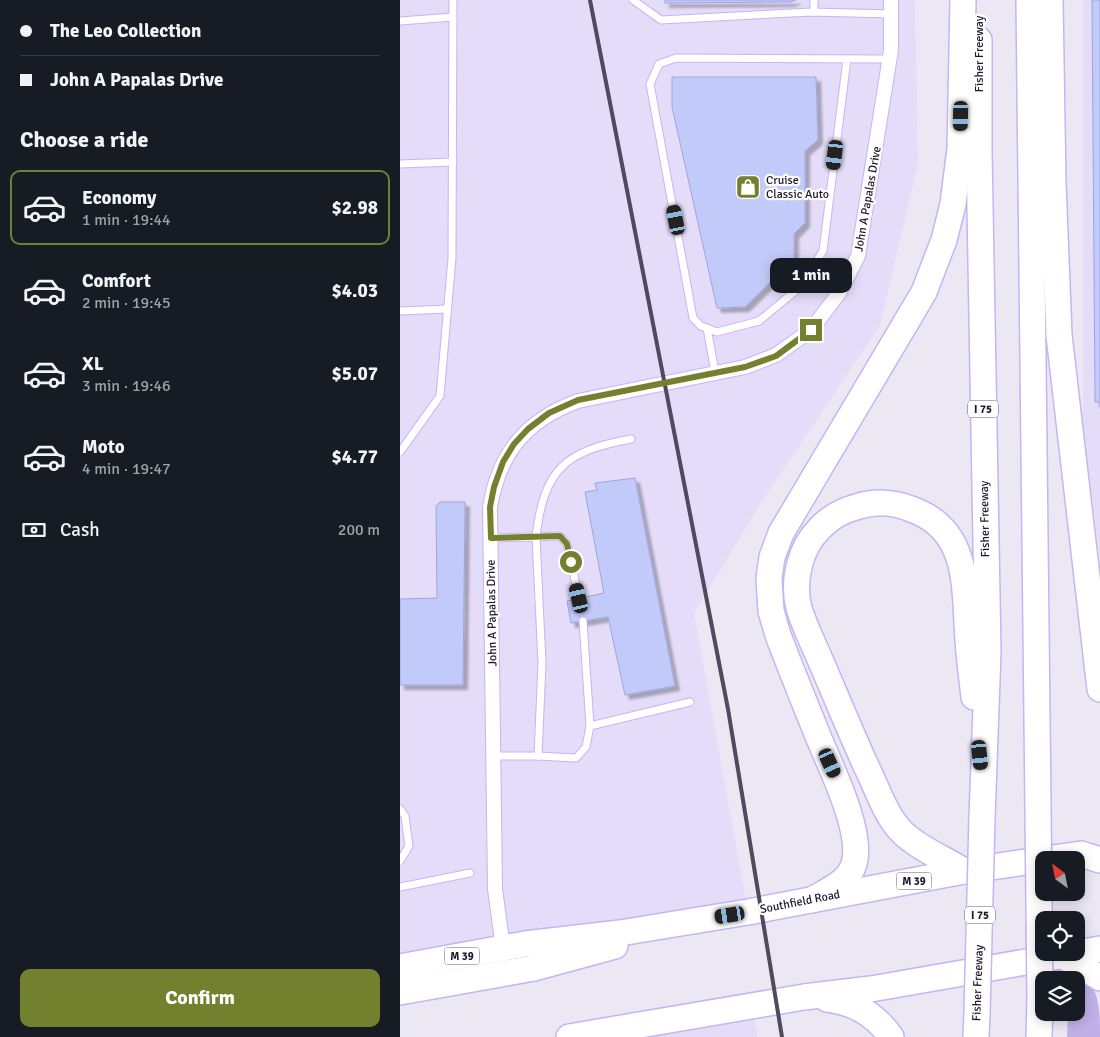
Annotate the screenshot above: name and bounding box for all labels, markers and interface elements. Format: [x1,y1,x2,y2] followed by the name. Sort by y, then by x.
[972,15,987,92] street label: Fisher Freeway
[50,19,201,43] text: The Leo Collection
[50,68,223,92] text: John A Papalas Drive
[953,101,968,131] car
[20,126,148,153] text: Choose a ride
[825,139,844,171] car
[851,145,885,253] street label: John A Papalas Drive
[766,173,829,202] place label: Cruise Classic Auto
[735,174,761,200] shop icon: Cruise Classic Auto
[22,185,67,230] icon: car
[82,186,156,210] text: Economy
[332,196,378,220] text: $2.98
[665,204,686,236] car
[82,210,171,230] text: 1 min · 19:44
[770,258,852,292] callout: 1 min
[792,265,830,285] text: 1 min
[22,268,67,313] icon: car
[82,269,151,293] text: Comfort
[332,279,378,303] text: $4.03
[82,293,171,313] text: 2 min · 19:45
[800,319,822,341] route end
[22,351,67,396] icon: car
[82,352,104,376] text: XL
[332,362,378,386] text: $5.07
[82,376,171,396] text: 3 min · 19:46
[968,400,998,418] road number: I 75
[22,434,67,479] icon: car
[82,435,125,459] text: Moto
[332,445,378,469] text: $4.77
[82,459,171,479] text: 4 min · 19:47
[977,480,993,557] street label: Fisher Freeway
[20,516,48,544] icon: cash
[60,518,100,542] text: Cash
[338,520,380,540] text: 200 m
[560,551,582,573] route start
[484,560,500,666] street label: John A Papalas Drive
[568,582,589,614] car
[970,739,989,771] car
[817,746,842,780] car
[1035,851,1085,901] north arrow
[1035,851,1085,1021] map controls
[896,872,932,889] road number: M 39
[759,887,841,917] street label: Southfield Road
[714,905,745,925] car
[965,906,995,924] road number: I 75
[1035,911,1085,961] button: locate
[969,944,987,1021] street label: Fisher Freeway
[444,948,480,964] road number: M 39
[20,969,380,1027] button: Confirm
[1035,971,1085,1021] button: layers

